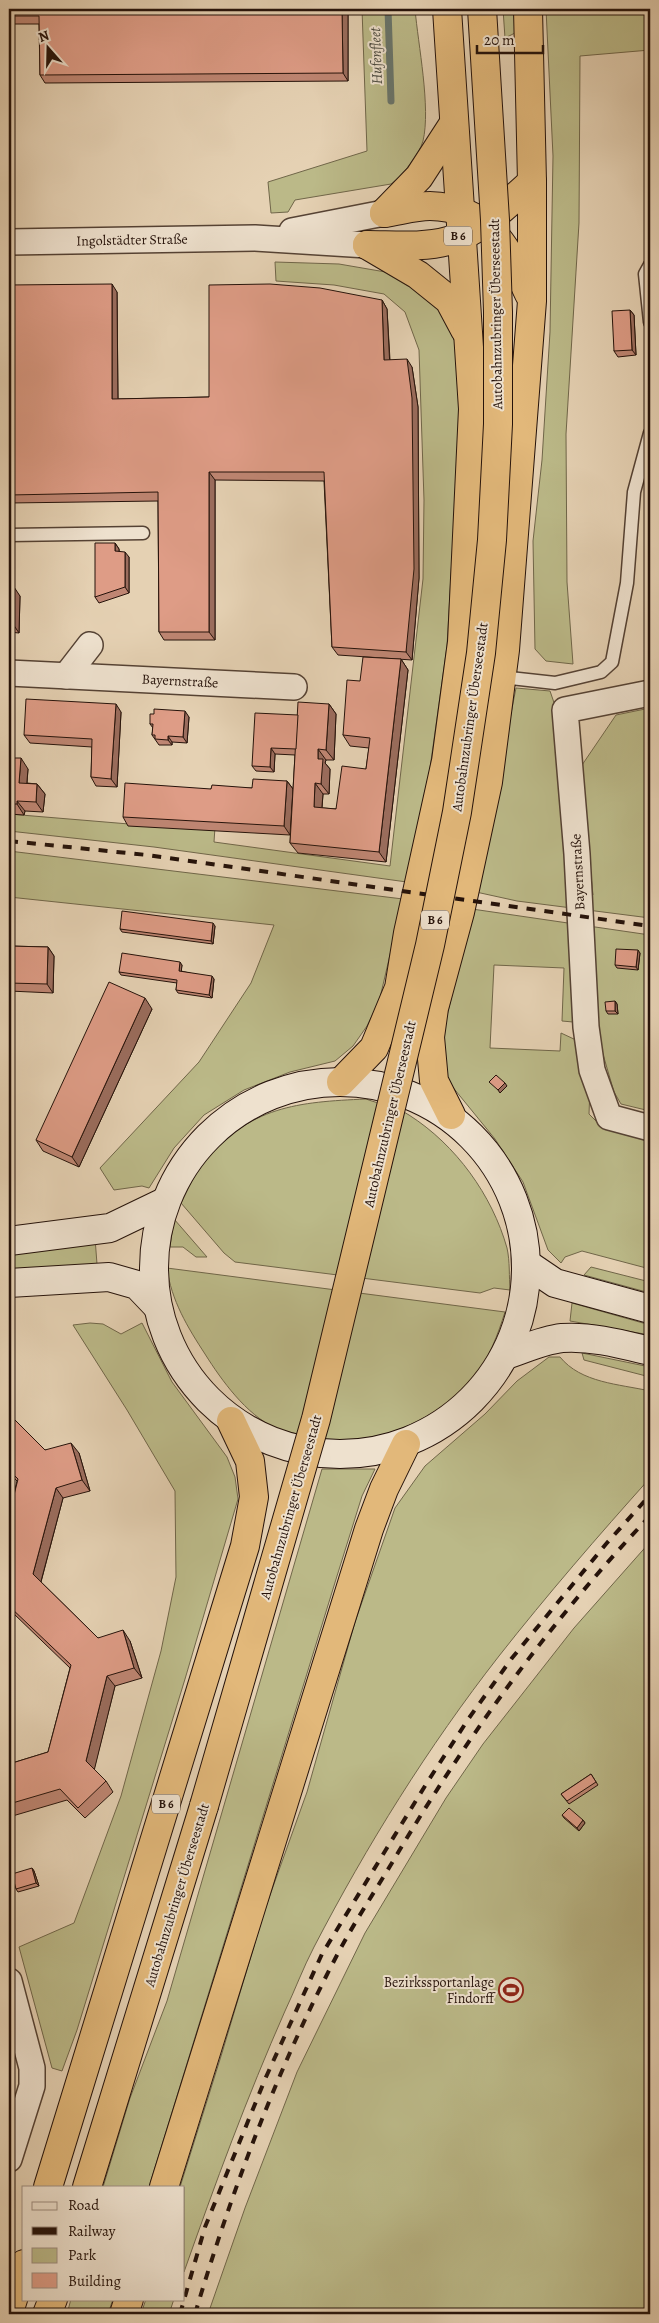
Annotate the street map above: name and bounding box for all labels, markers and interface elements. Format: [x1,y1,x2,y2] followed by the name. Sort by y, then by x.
[22,22,72,72] north arrow
[477,22,543,54] scale bar
[36,26,52,47] text: N
[365,26,387,85] water label: Hufenfleet
[484,30,515,50] text: 20 m
[485,218,507,411] street label: Autobahnzubringer Überseestadt
[444,227,472,246] road number: B 6
[76,230,188,250] street label: Ingolstädter Straße
[447,621,493,814] street label: Autobahnzubringer Überseestadt
[141,670,219,692] street label: Bayernstraße
[567,833,589,911] street label: Bayernstraße
[421,910,449,930] road number: B 6
[359,1019,421,1210] street label: Autobahnzubringer Überseestadt
[255,1412,327,1602] street label: Autobahnzubringer Überseestadt
[152,1795,180,1814] road number: B 6
[140,1801,214,1990] street label: Autobahnzubringer Überseestadt
[384,1973,496,2008] place label: Bezirkssportanlage Findorff
[498,1977,524,2003] sports icon: Bezirkssportanlage Findorff
[22,2186,185,2300] legend
[68,2195,100,2215] text: Road
[68,2221,116,2241] text: Railway
[68,2245,97,2265] text: Park
[68,2271,121,2291] text: Building

